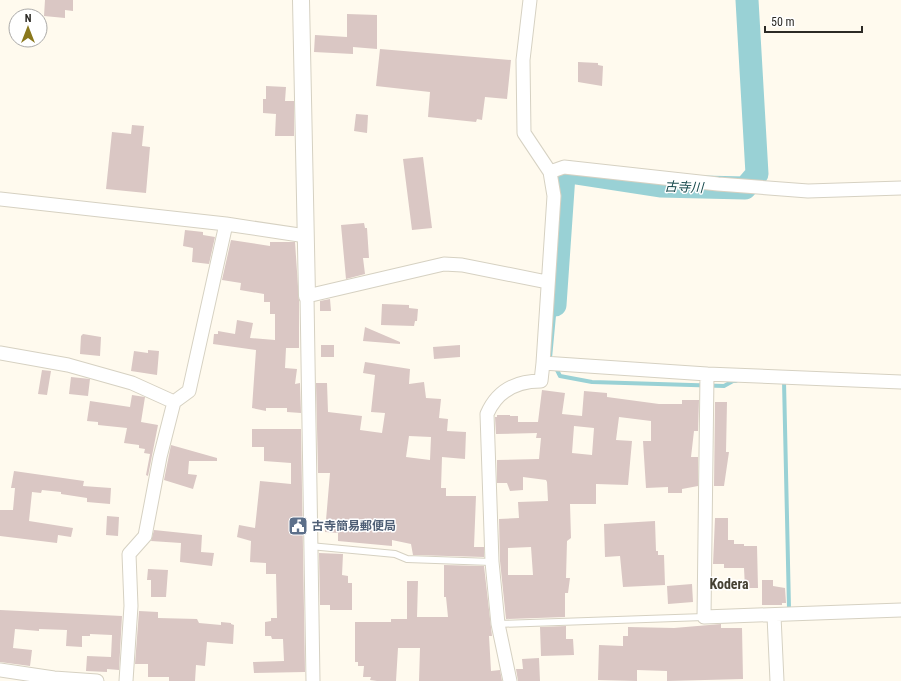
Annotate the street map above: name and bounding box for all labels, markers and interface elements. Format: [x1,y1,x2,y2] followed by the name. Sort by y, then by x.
[8,8,48,48] north arrow
[765,8,862,34] scale bar
[25,12,32,25] text: N
[771,15,795,29] text: 50 m
[664,179,706,195] water label: 古寺川
[287,515,309,537] public building icon: 古寺簡易郵便局
[312,519,396,533] place label: 古寺簡易郵便局
[709,576,749,592] district label: Kodera

